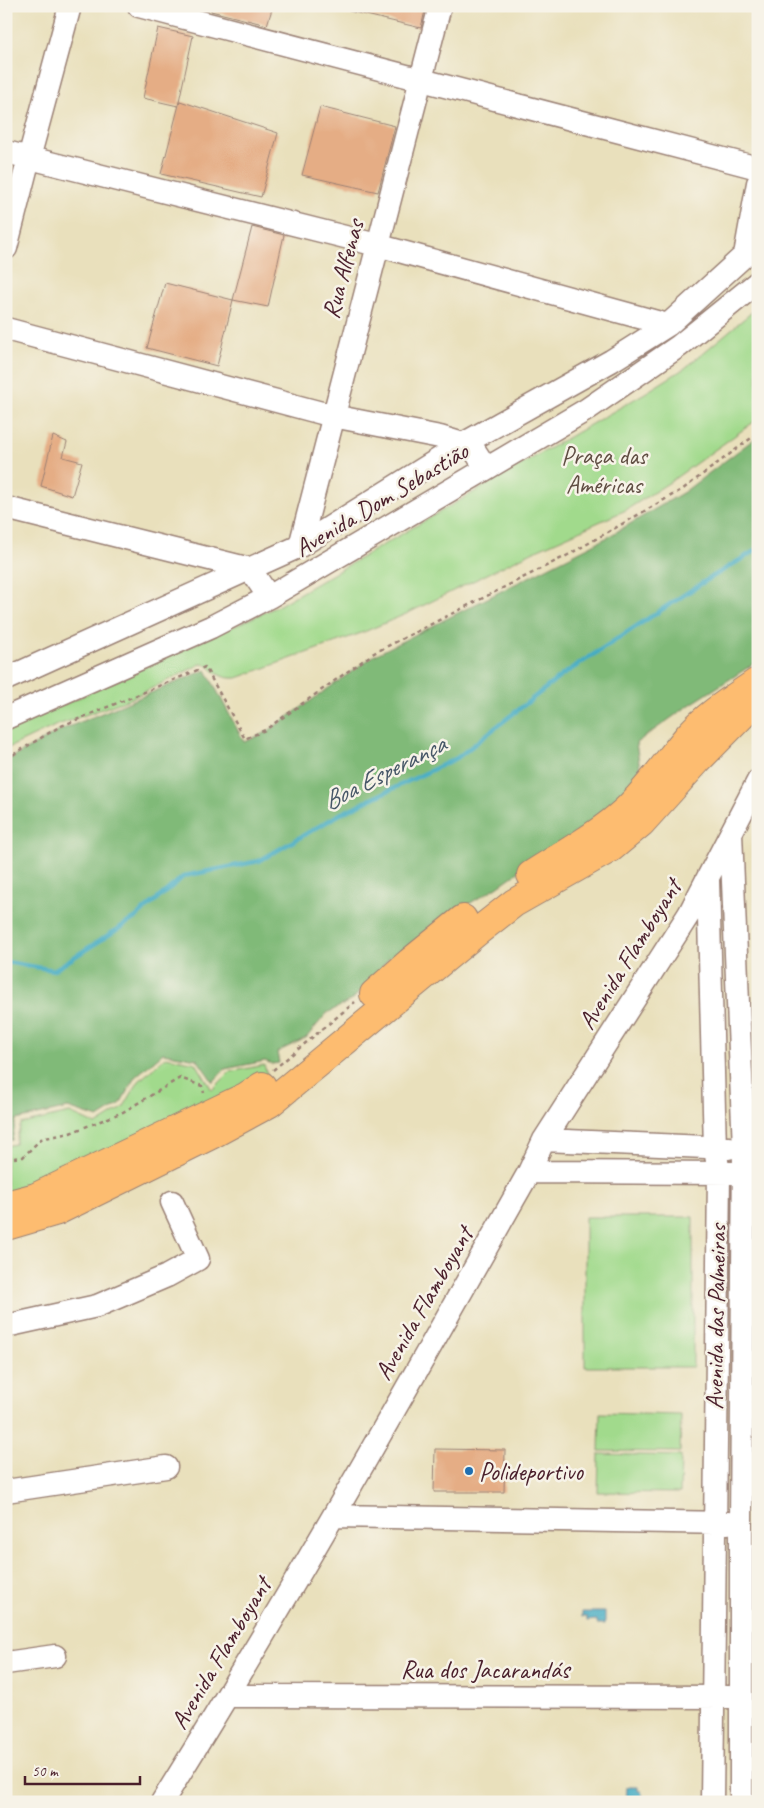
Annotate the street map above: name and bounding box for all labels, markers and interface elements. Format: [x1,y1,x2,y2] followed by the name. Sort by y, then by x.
[314,214,372,322] street label: Rua Alfenas
[289,435,475,564] street label: Avenida Dom Sebastião
[561,440,649,501] park label: Praça das Américas
[317,726,453,817] water label: Boa Esperança
[571,870,691,1036] street label: Avenida Flamboyant
[367,1218,482,1386] street label: Avenida Flamboyant
[698,1222,734,1410] street label: Avenida das Palmeiras
[479,1456,584,1488] place label: Polideportivo
[463,1465,475,1477] marker: Polideportivo
[163,1569,281,1735] street label: Avenida Flamboyant
[401,1654,572,1686] street label: Rua dos Jacarandás
[25,1753,140,1785] scale bar
[32,1762,59,1781] text: 50 m

